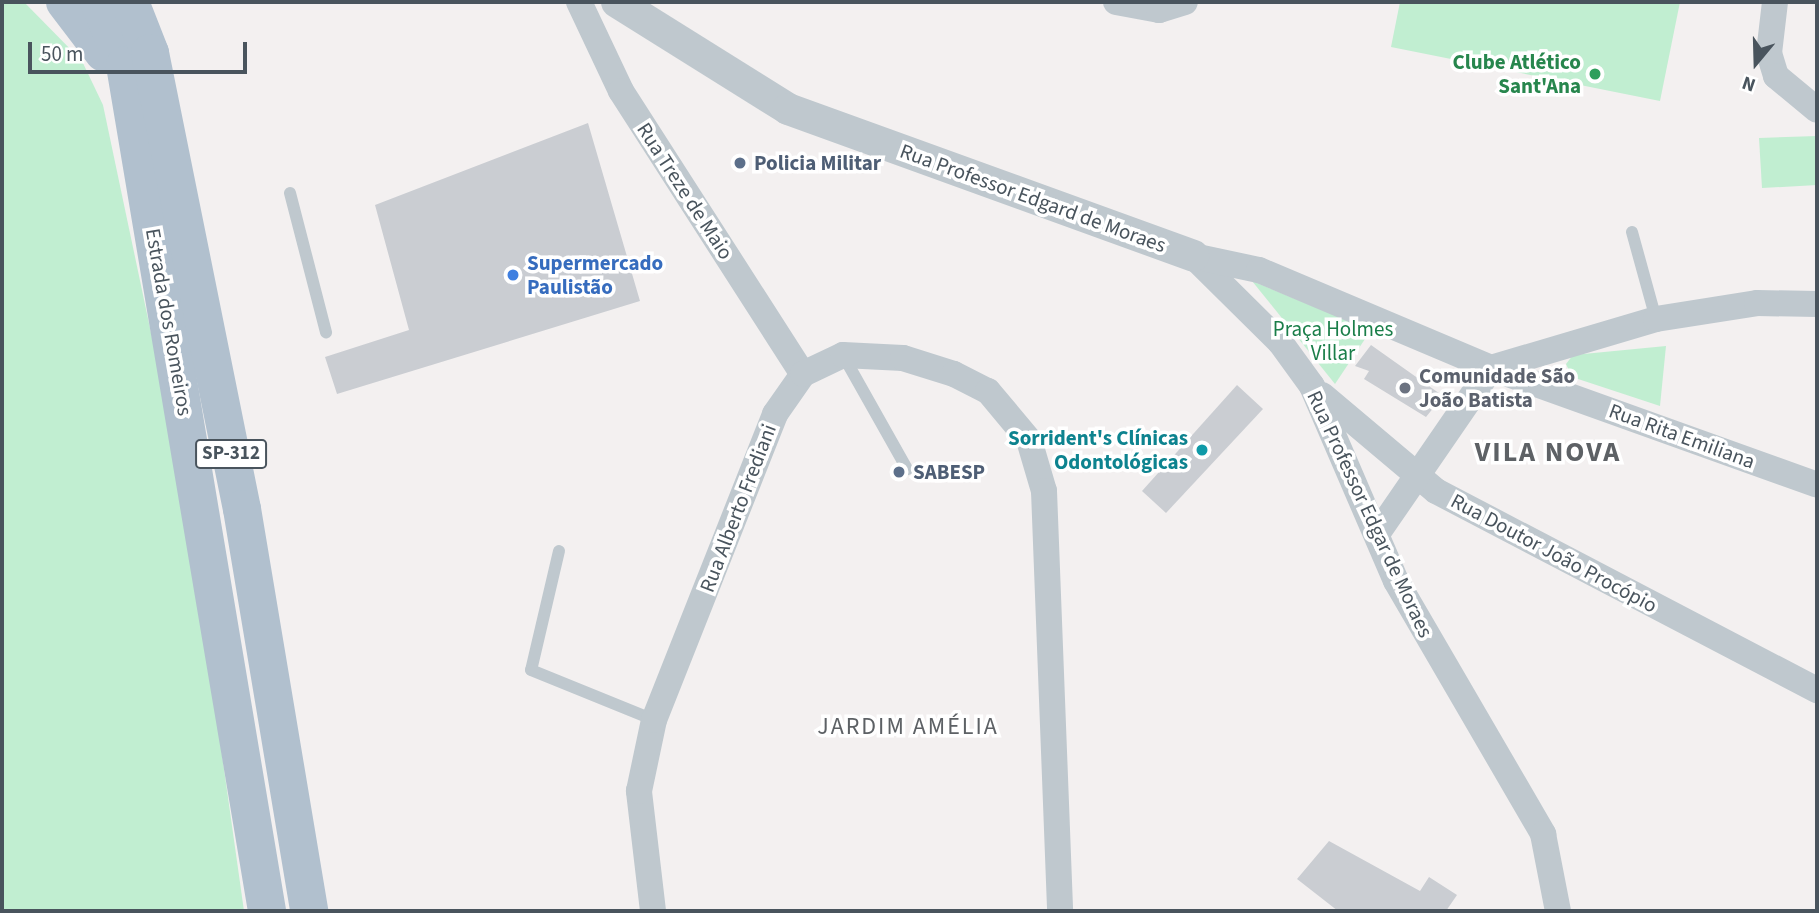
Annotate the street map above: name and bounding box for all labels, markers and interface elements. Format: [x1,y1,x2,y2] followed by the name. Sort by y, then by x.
[32,28,250,72] scale bar
[1721,28,1791,98] north arrow
[41,39,83,69] text: 50 m
[1453,49,1581,99] place label: Clube Atlético Sant'Ana
[1587,66,1603,82] marker: Clube Atlético Sant'Ana
[1739,69,1759,98] text: N
[631,118,739,264] street label: Rua Treze de Maio
[897,138,1169,258] street label: Rua Professor Edgard de Moraes
[754,150,881,176] place label: Policia Militar
[732,155,748,171] marker: Policia Militar
[140,226,198,418] street label: Estrada dos Romeiros
[527,250,663,300] place label: Supermercado Paulistão
[505,267,521,283] marker: Supermercado Paulistão
[1273,316,1393,366] park label: Praça Holmes Villar
[1419,363,1575,413] place label: Comunidade São João Batista
[1397,380,1413,396] marker: Comunidade São João Batista
[1302,387,1438,641] street label: Rua Professor Edgar de Moraes
[1606,398,1758,474] street label: Rua Rita Emiliana
[694,420,782,596] street label: Rua Alberto Frediani
[1008,425,1188,475] place label: Sorrident's Clínicas Odontológicas
[1476,435,1620,469] district label: VILA NOVA
[194,438,268,470] road number: SP-312
[1194,442,1210,458] marker: Sorrident's Clínicas Odontológicas
[913,459,985,485] place label: SABESP
[891,464,907,480] marker: SABESP
[1447,488,1661,618] street label: Rua Doutor João Procópio
[819,713,997,741] district label: JARDIM AMÉLIA

